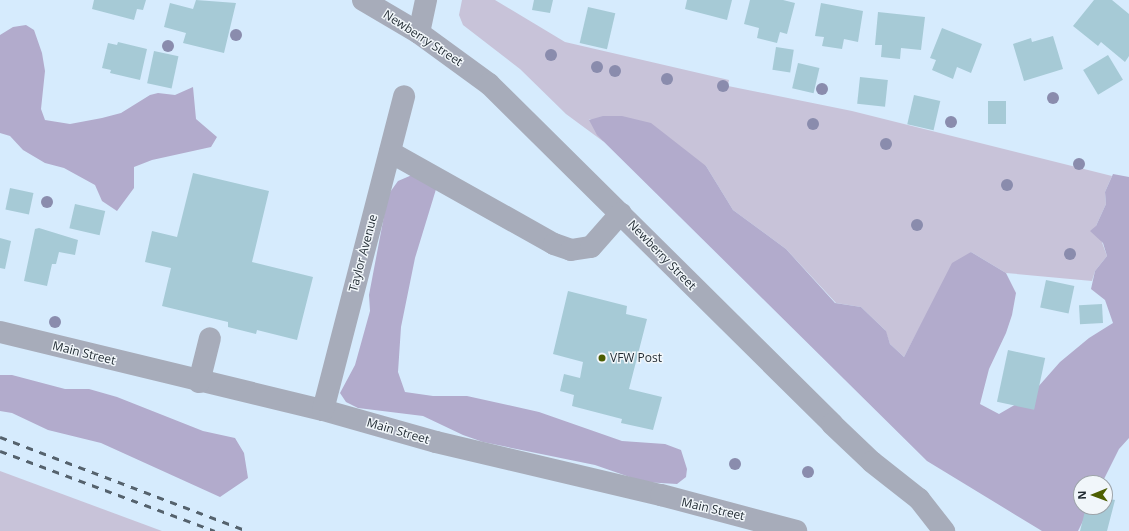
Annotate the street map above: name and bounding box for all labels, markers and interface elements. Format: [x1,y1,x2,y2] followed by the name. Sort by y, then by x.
[381,7,465,69] street label: Newberry Street
[346,213,380,293] street label: Taylor Avenue
[625,217,699,293] street label: Newberry Street
[51,338,117,368] street label: Main Street
[610,351,662,365] place label: VFW Post
[597,353,607,363] marker: VFW Post
[365,415,431,447] street label: Main Street
[1073,475,1113,515] north arrow
[1074,491,1089,500] text: N
[680,495,746,523] street label: Main Street

